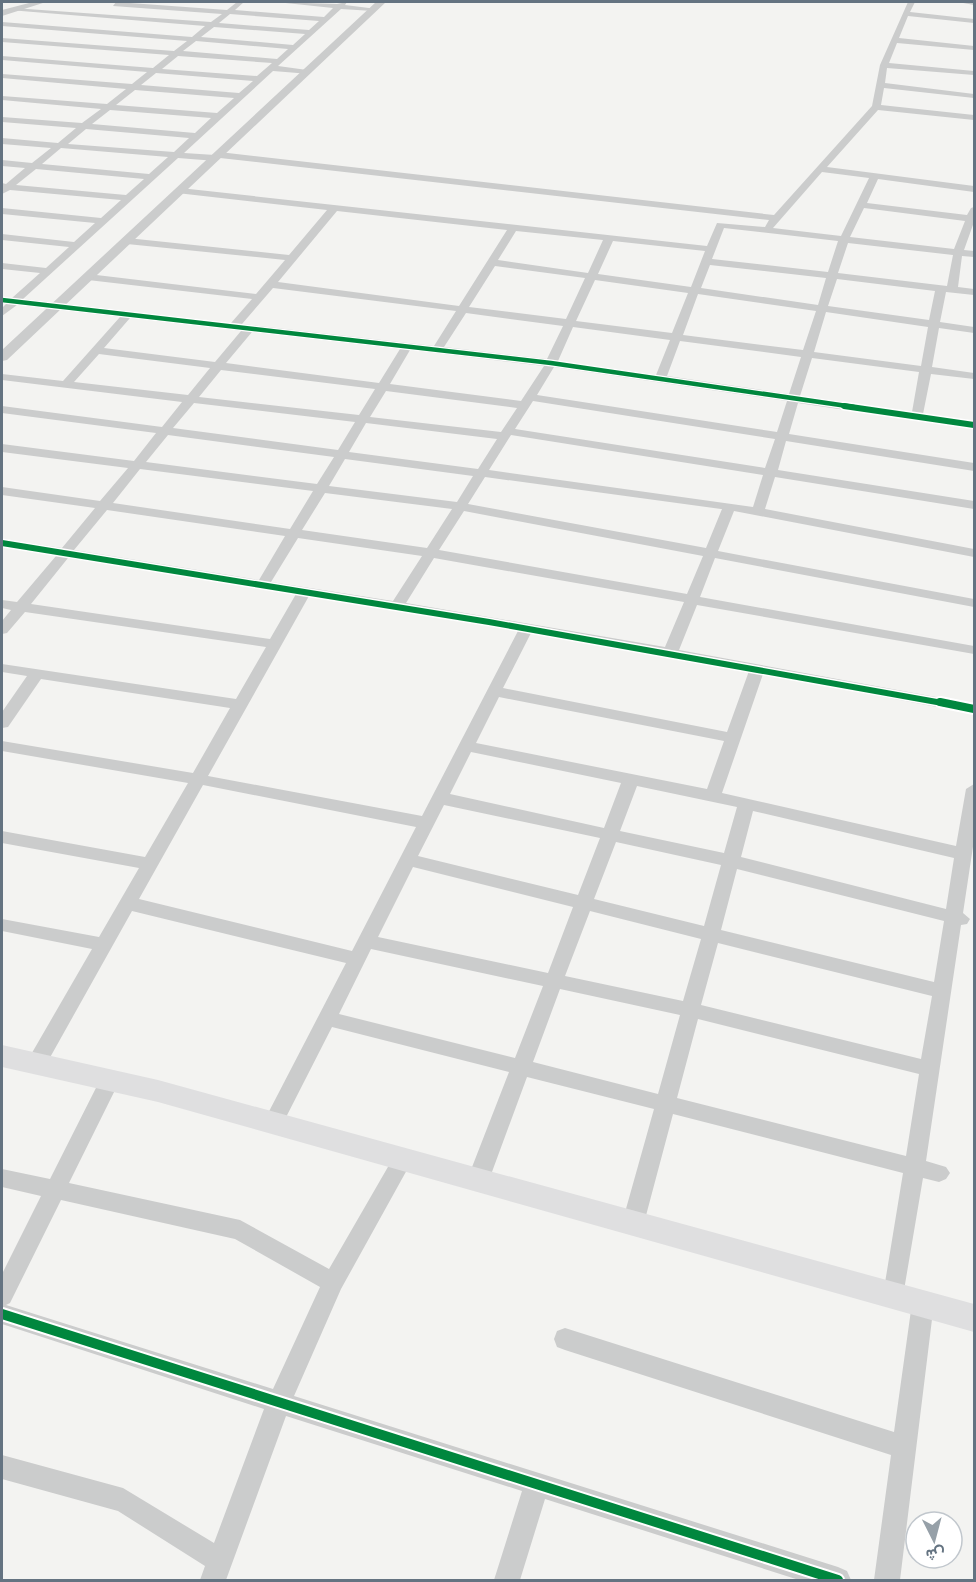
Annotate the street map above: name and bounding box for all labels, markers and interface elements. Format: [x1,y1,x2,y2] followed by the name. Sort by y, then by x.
[904,1510,964,1570] north arrow
[925,1542,946,1568] text: ش

